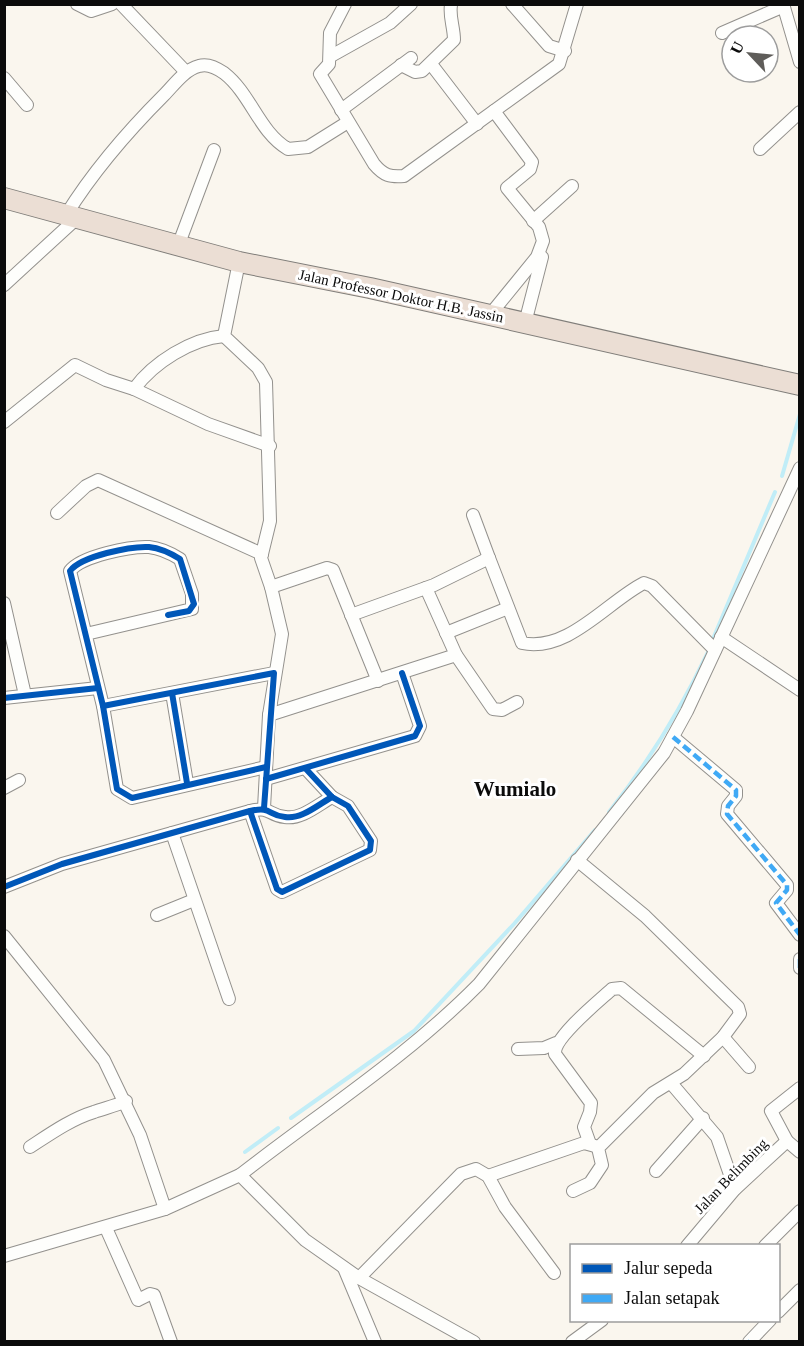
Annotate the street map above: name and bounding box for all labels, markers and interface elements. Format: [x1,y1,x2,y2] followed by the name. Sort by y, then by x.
[720,24,780,84] north arrow
[727,38,747,57] text: U
[297,266,505,326] street label: Jalan Professor Doktor H.B. Jassin
[474,777,556,801] district label: Wumialo
[691,1135,771,1217] street label: Jalan Belimbing
[570,1244,780,1322] legend
[624,1258,712,1278] text: Jalur sepeda
[624,1288,719,1308] text: Jalan setapak

